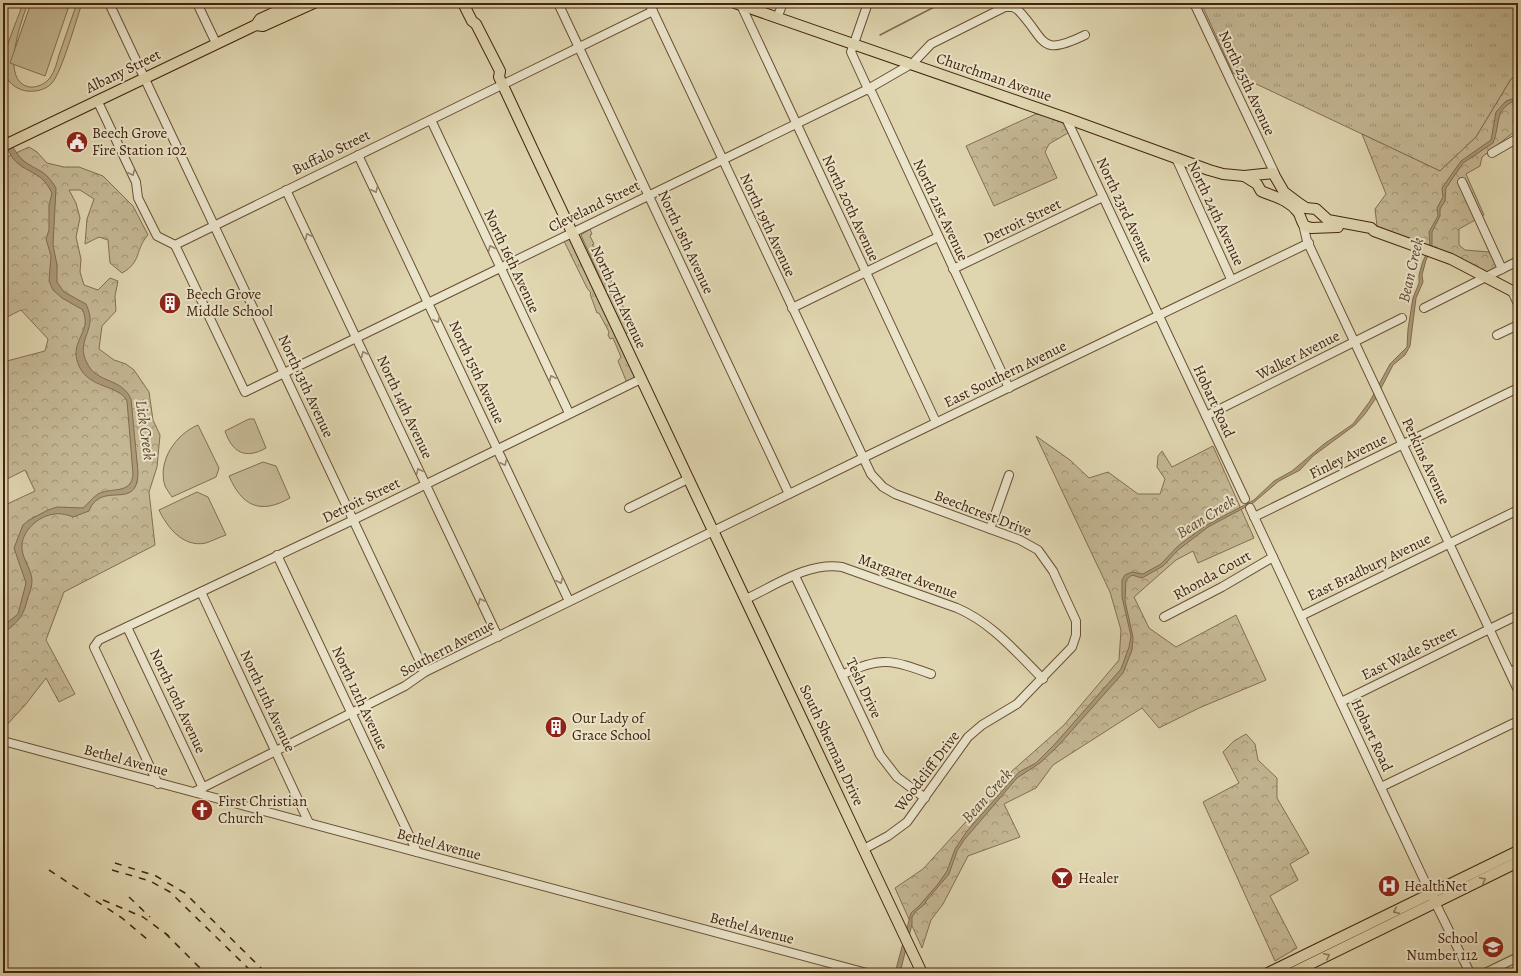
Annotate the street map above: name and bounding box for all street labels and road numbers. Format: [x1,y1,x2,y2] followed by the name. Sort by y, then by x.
[1214,27,1280,139] street label: North 25th Avenue
[81,44,164,98] street label: Albany Street
[934,48,1055,106] street label: Churchman Avenue
[289,125,373,179] street label: Buffalo Street
[818,151,885,265] street label: North 20th Avenue
[1092,154,1158,266] street label: North 23rd Avenue
[909,156,974,265] street label: North 21st Avenue
[1183,157,1249,269] street label: North 24th Avenue
[735,170,801,280] street label: North 19th Avenue
[545,175,643,237] street label: Cleveland Street
[653,187,719,298] street label: North 18th Avenue
[980,194,1064,248] street label: Detroit Street
[479,206,545,316] street label: North 16th Avenue
[586,242,652,352] street label: North 17th Avenue
[444,317,510,427] street label: North 15th Avenue
[1252,325,1343,385] street label: Walker Avenue
[273,331,339,441] street label: North 13th Avenue
[940,336,1070,412] street label: East Southern Avenue
[372,352,438,462] street label: North 14th Avenue
[1188,361,1240,441] street label: Hobart Road
[1397,414,1455,508] street label: Perkins Avenue
[1306,428,1391,484] street label: Finley Avenue
[319,473,403,527] street label: Detroit Street
[931,485,1035,541] street label: Beechcrest Drive
[1304,528,1434,606] street label: East Bradbury Avenue
[1169,545,1255,605] street label: Rhonda Court
[855,549,961,603] street label: Margaret Avenue
[396,615,498,681] street label: Southern Avenue
[1358,621,1460,685] street label: East Wade Street
[327,643,393,753] street label: North 12th Avenue
[145,645,211,757] street label: North 10th Avenue
[236,647,301,756] street label: North 11th Avenue
[841,654,887,722] street label: Tesh Drive
[795,681,869,809] street label: South Sherman Drive
[1346,695,1398,775] street label: Hobart Road
[889,726,964,816] street label: Woodcliff Drive
[82,739,171,781] street label: Bethel Avenue
[395,823,484,865] street label: Bethel Avenue
[708,907,797,949] street label: Bethel Avenue

